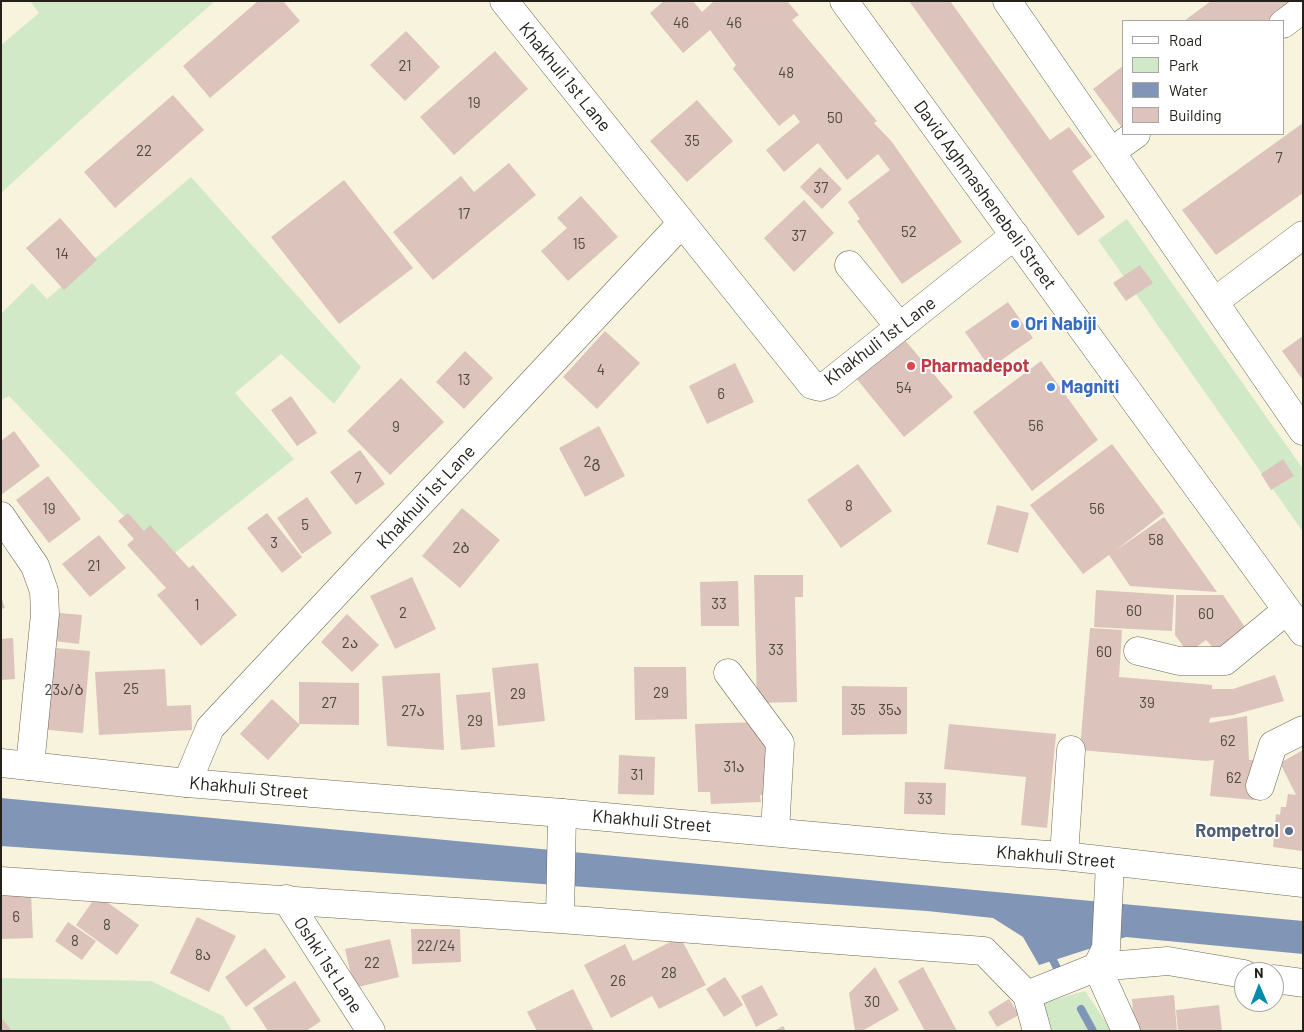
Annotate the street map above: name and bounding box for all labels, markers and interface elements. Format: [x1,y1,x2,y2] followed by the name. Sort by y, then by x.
[673,14,689,32] house number: 46
[726,14,742,32] house number: 46
[514,18,616,136] street label: Khakhuli 1st Lane
[1122,20,1284,135] legend
[1169,31,1202,49] text: Road
[1169,56,1198,74] text: Park
[398,57,412,75] house number: 21
[778,64,794,82] house number: 48
[1169,81,1208,99] text: Water
[467,94,481,112] house number: 19
[909,96,1061,294] street label: David Aghmashenebeli Street
[1169,106,1222,124] text: Building
[827,109,843,127] house number: 50
[684,132,700,150] house number: 35
[136,142,152,160] house number: 22
[1275,149,1283,167] house number: 7
[814,179,828,197] house number: 37
[458,205,470,223] house number: 17
[901,223,917,241] house number: 52
[792,227,806,245] house number: 37
[573,235,585,253] house number: 15
[55,245,69,263] house number: 14
[820,292,940,390] street label: Khakhuli 1st Lane
[1025,313,1097,335] place label: Ori Nabiji
[1009,318,1021,330] marker: Ori Nabiji
[921,355,1029,377] place label: Pharmadepot
[905,360,917,372] marker: Pharmadepot
[597,361,605,379] house number: 4
[458,371,470,389] house number: 13
[1061,376,1119,398] place label: Magniti
[896,379,912,397] house number: 54
[1045,381,1057,393] marker: Magniti
[717,385,725,403] house number: 6
[1028,417,1044,435] house number: 56
[392,418,400,436] house number: 9
[372,441,480,553] street label: Khakhuli 1st Lane
[584,453,600,471] house number: 2გ
[354,469,362,487] house number: 7
[845,497,853,515] house number: 8
[42,500,56,518] house number: 19
[1089,500,1105,518] house number: 56
[301,516,309,534] house number: 5
[1148,531,1164,549] house number: 58
[270,534,278,552] house number: 3
[452,539,470,557] house number: 2ბ
[87,557,101,575] house number: 21
[711,595,727,613] house number: 33
[194,596,200,614] house number: 1
[1126,602,1142,620] house number: 60
[399,604,407,622] house number: 2
[1198,605,1214,623] house number: 60
[342,634,358,652] house number: 2ა
[768,641,784,659] house number: 33
[1096,643,1112,661] house number: 60
[123,680,139,698] house number: 25
[45,681,83,699] house number: 23ა/ბ
[653,684,669,702] house number: 29
[510,685,526,703] house number: 29
[321,694,337,712] house number: 27
[1139,694,1155,712] house number: 39
[850,701,866,719] house number: 35
[878,701,902,719] house number: 35ა
[401,702,425,720] house number: 27ა
[467,712,483,730] house number: 29
[1220,732,1236,750] house number: 62
[723,758,745,776] house number: 31ა
[631,766,643,784] house number: 31
[1226,769,1242,787] house number: 62
[188,772,310,804] street label: Khakhuli Street
[917,790,933,808] house number: 33
[591,805,713,837] street label: Khakhuli Street
[1195,820,1279,842] place label: Rompetrol
[1283,825,1295,837] marker: Rompetrol
[995,841,1117,873] street label: Khakhuli Street
[12,908,20,926] house number: 6
[289,913,367,1017] street label: Oshki 1st Lane
[103,916,111,934] house number: 8
[71,932,79,950] house number: 8
[417,937,455,955] house number: 22/24
[195,946,211,964] house number: 8ა
[364,954,380,972] house number: 22
[1234,962,1284,1012] north arrow
[661,964,677,982] house number: 28
[1254,964,1264,981] text: N
[610,972,626,990] house number: 26
[864,993,880,1011] house number: 30

